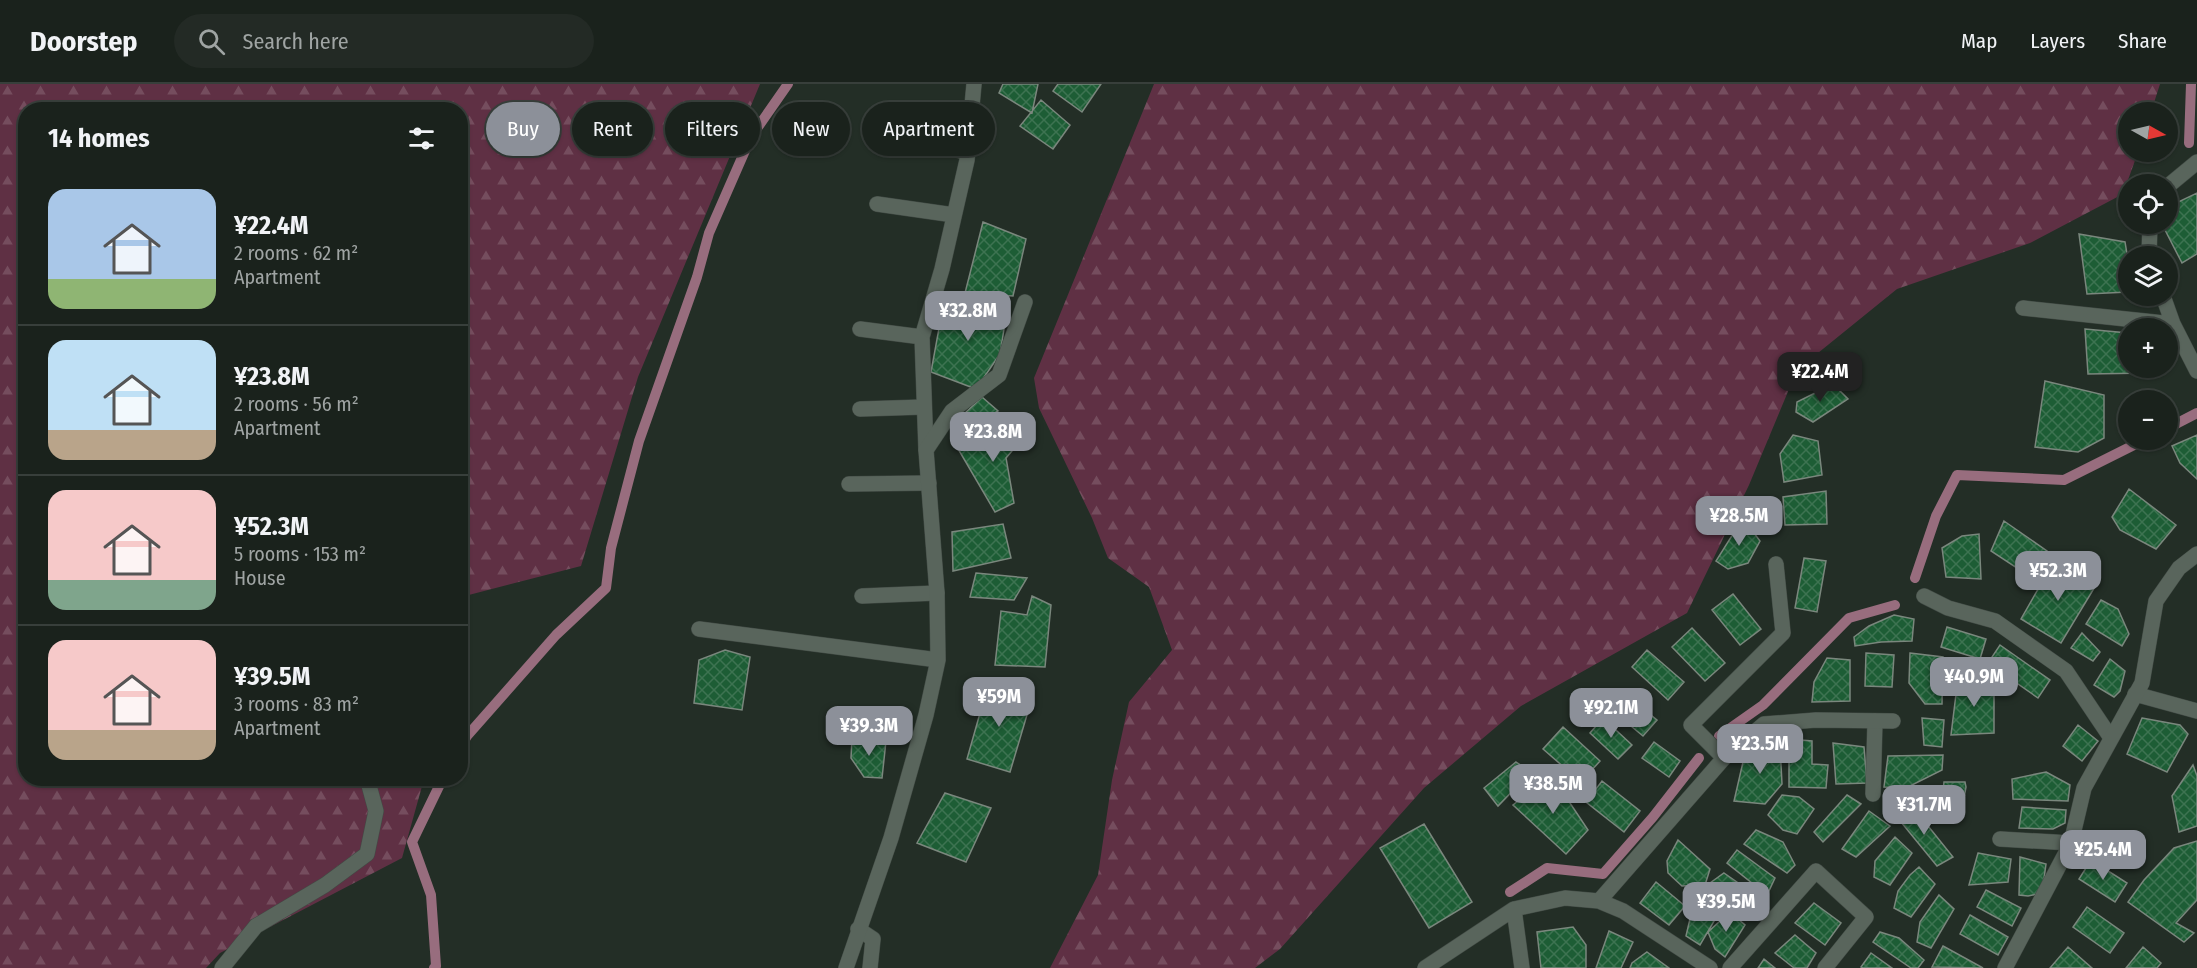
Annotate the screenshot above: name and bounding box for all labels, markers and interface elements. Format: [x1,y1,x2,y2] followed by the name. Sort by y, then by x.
[174,14,594,68] search box
[30,25,138,58] text: Doorstep
[195,25,228,58] icon: search
[243,28,349,55] text: Search here
[1961,28,1997,54] text: Map
[2030,28,2085,54] text: Layers
[2118,28,2167,54] text: Share
[486,102,560,156] chip: Buy
[572,102,653,156] chip: Rent
[665,102,760,156] chip: Filters
[772,102,850,156] chip: New
[862,102,995,156] chip: Apartment
[2118,102,2178,162] north arrow
[2118,102,2178,450] map controls
[405,122,438,155] icon: filters
[48,123,150,154] text: 14 homes
[2118,174,2178,234] button: locate
[234,210,309,241] text: ¥22.4M
[96,213,168,285] icon: home
[234,241,358,265] text: 2 rooms · 62 m²
[2118,246,2178,306] button: layers
[234,265,321,289] text: Apartment
[919,291,1017,342] pin: ¥32.8M
[939,298,997,322] text: ¥32.8M
[2118,318,2178,378] button: +
[1771,352,1869,403] pin: ¥22.4M
[1791,359,1849,383] text: ¥22.4M
[234,361,310,392] text: ¥23.8M
[96,364,168,436] icon: home
[2118,390,2178,450] button: −
[234,392,359,416] text: 2 rooms · 56 m²
[944,412,1042,463] pin: ¥23.8M
[234,416,321,440] text: Apartment
[964,419,1022,443] text: ¥23.8M
[1690,496,1788,547] pin: ¥28.5M
[1710,503,1768,527] text: ¥28.5M
[234,511,309,542] text: ¥52.3M
[96,514,168,586] icon: home
[234,542,366,566] text: 5 rooms · 153 m²
[2009,551,2107,602] pin: ¥52.3M
[2029,558,2087,582] text: ¥52.3M
[234,566,286,590] text: House
[1925,657,2023,708] pin: ¥40.9M
[234,661,310,692] text: ¥39.5M
[96,664,168,736] icon: home
[1944,664,2004,688] text: ¥40.9M
[963,677,1035,728] pin: ¥59M
[977,684,1021,708] text: ¥59M
[1562,688,1660,739] pin: ¥92.1M
[234,692,359,716] text: 3 rooms · 83 m²
[1584,695,1638,719] text: ¥92.1M
[820,706,918,757] pin: ¥39.3M
[840,713,898,737] text: ¥39.3M
[234,716,321,740] text: Apartment
[1711,724,1809,775] pin: ¥23.5M
[1731,731,1789,755] text: ¥23.5M
[1504,764,1602,815] pin: ¥38.5M
[1523,771,1583,795] text: ¥38.5M
[1875,785,1973,836] pin: ¥31.7M
[1896,792,1952,816] text: ¥31.7M
[2054,830,2152,881] pin: ¥25.4M
[2074,837,2132,861] text: ¥25.4M
[1677,882,1775,933] pin: ¥39.5M
[1697,889,1755,913] text: ¥39.5M

